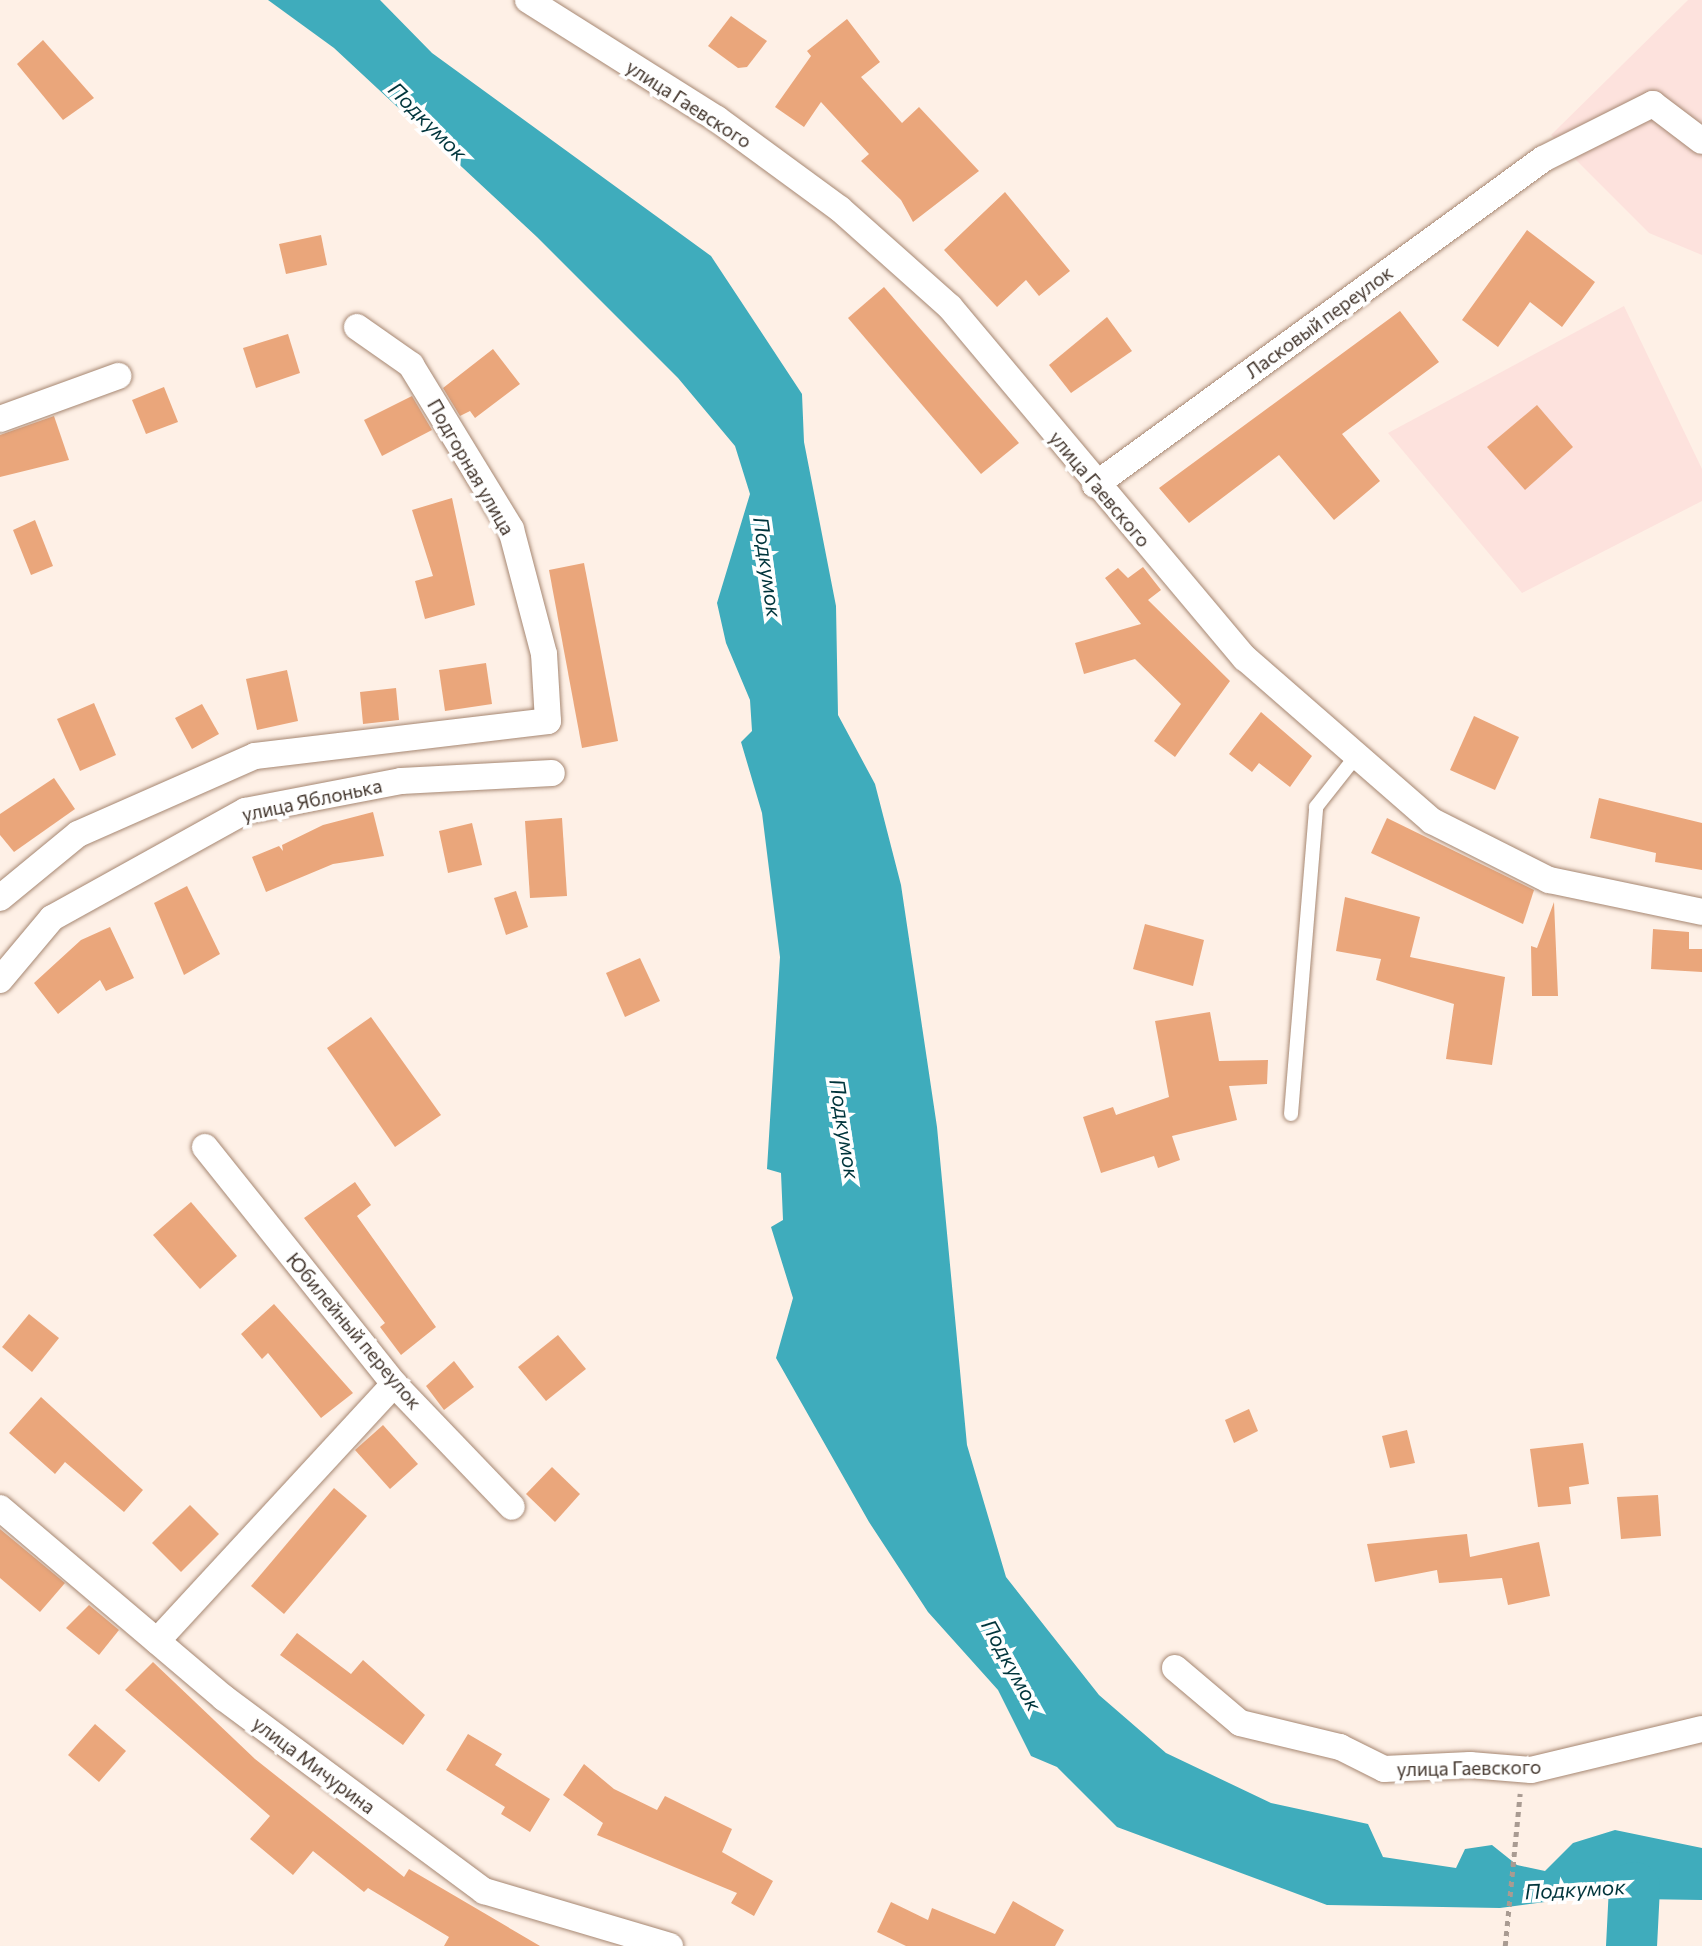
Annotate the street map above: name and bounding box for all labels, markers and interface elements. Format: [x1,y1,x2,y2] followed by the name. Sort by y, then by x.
[622,55,756,153] street label: улица Гаевского
[383,76,473,166] water label: Подкумок
[1241,261,1397,383] street label: Ласковый переулок
[423,395,519,539] street label: Подгорная улица
[1045,426,1155,552] street label: улица Гаевского
[748,515,788,619] water label: Подкумок
[240,774,384,826] street label: улица Яблонька
[825,1077,865,1181] water label: Подкумок
[282,1248,426,1414] street label: Юбилейный переулок
[976,1615,1048,1715] water label: Подкумок
[248,1712,380,1818] street label: улица Мичурина
[1396,1755,1542,1781] street label: улица Гаевского
[1524,1874,1626,1904] water label: Подкумок

